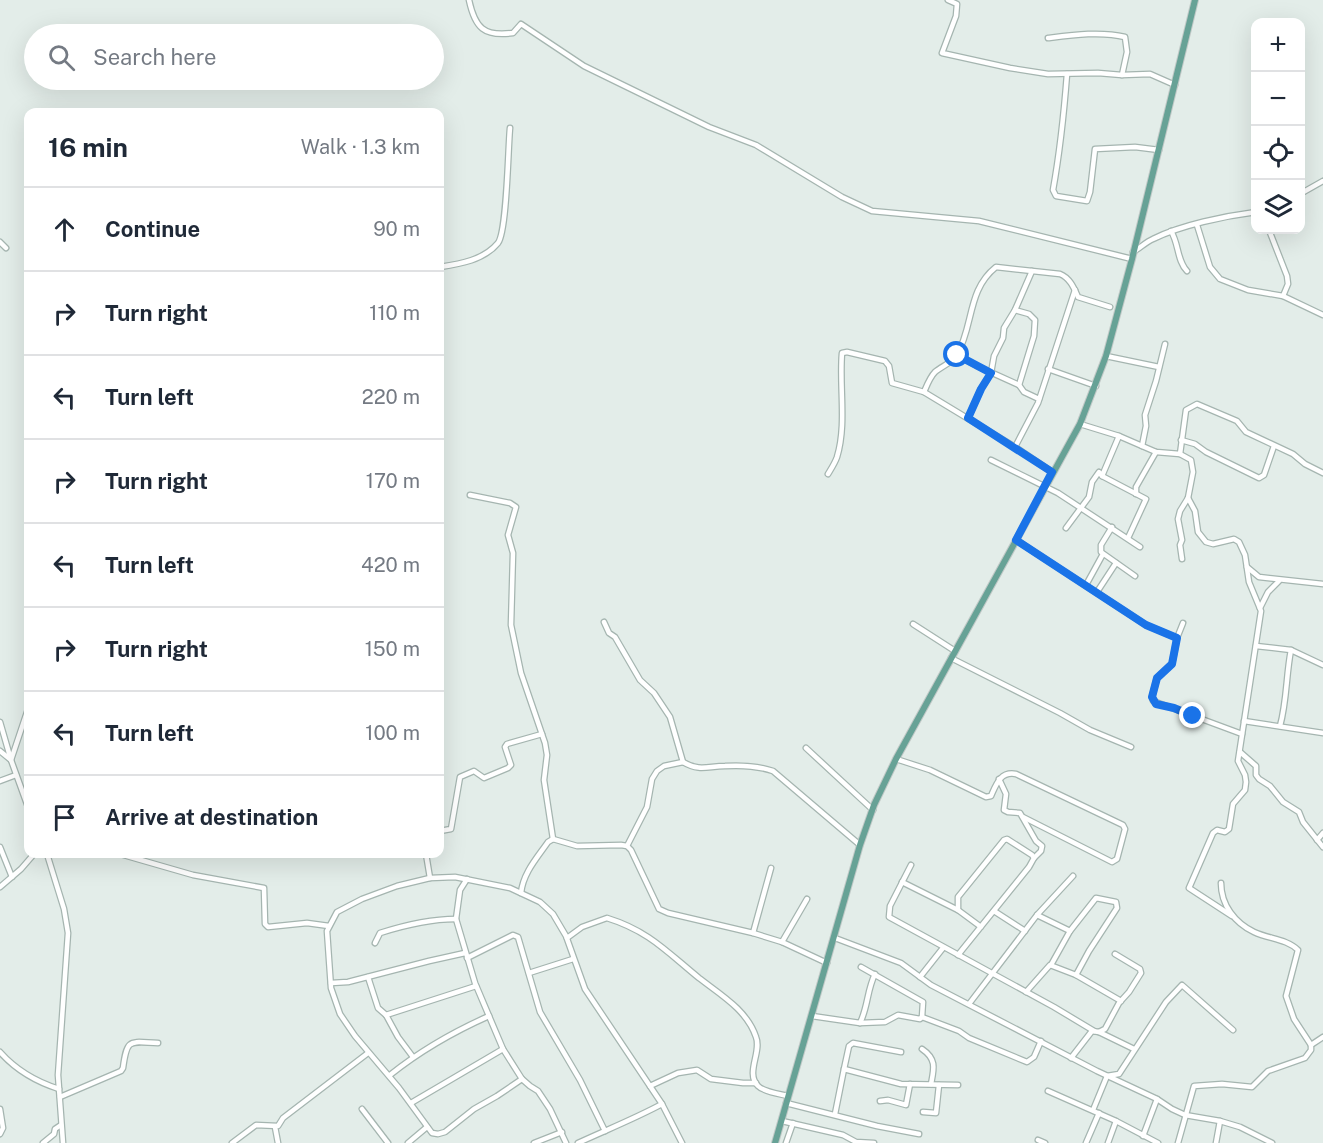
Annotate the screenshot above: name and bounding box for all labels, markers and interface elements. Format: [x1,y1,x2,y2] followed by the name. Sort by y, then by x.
[1251,18,1305,234] map controls
[1251,18,1305,72] button: +
[24,24,444,90] search box
[45,41,78,74] icon: search
[93,44,217,70] text: Search here
[1251,72,1305,126] button: −
[1251,126,1305,180] button: locate
[48,132,128,163] text: 16 min
[301,135,420,159] text: Walk · 1.3 km
[1251,180,1305,234] button: layers
[48,213,81,246] icon: ahead
[105,216,200,242] text: Continue
[373,217,420,241] text: 90 m
[48,297,81,330] icon: right
[105,300,208,326] text: Turn right
[369,301,420,325] text: 110 m
[943,341,969,367] route start
[48,381,81,414] icon: left
[105,384,194,410] text: Turn left
[362,385,420,409] text: 220 m
[48,465,81,498] icon: right
[105,468,208,494] text: Turn right
[366,469,420,493] text: 170 m
[48,549,81,582] icon: left
[105,552,194,578] text: Turn left
[361,553,420,577] text: 420 m
[48,633,81,666] icon: right
[105,636,208,662] text: Turn right
[365,637,420,661] text: 150 m
[1179,702,1205,728] route end
[48,717,81,750] icon: left
[105,720,194,746] text: Turn left
[365,721,420,745] text: 100 m
[48,801,81,834] icon: arrive
[105,804,318,830] text: Arrive at destination

